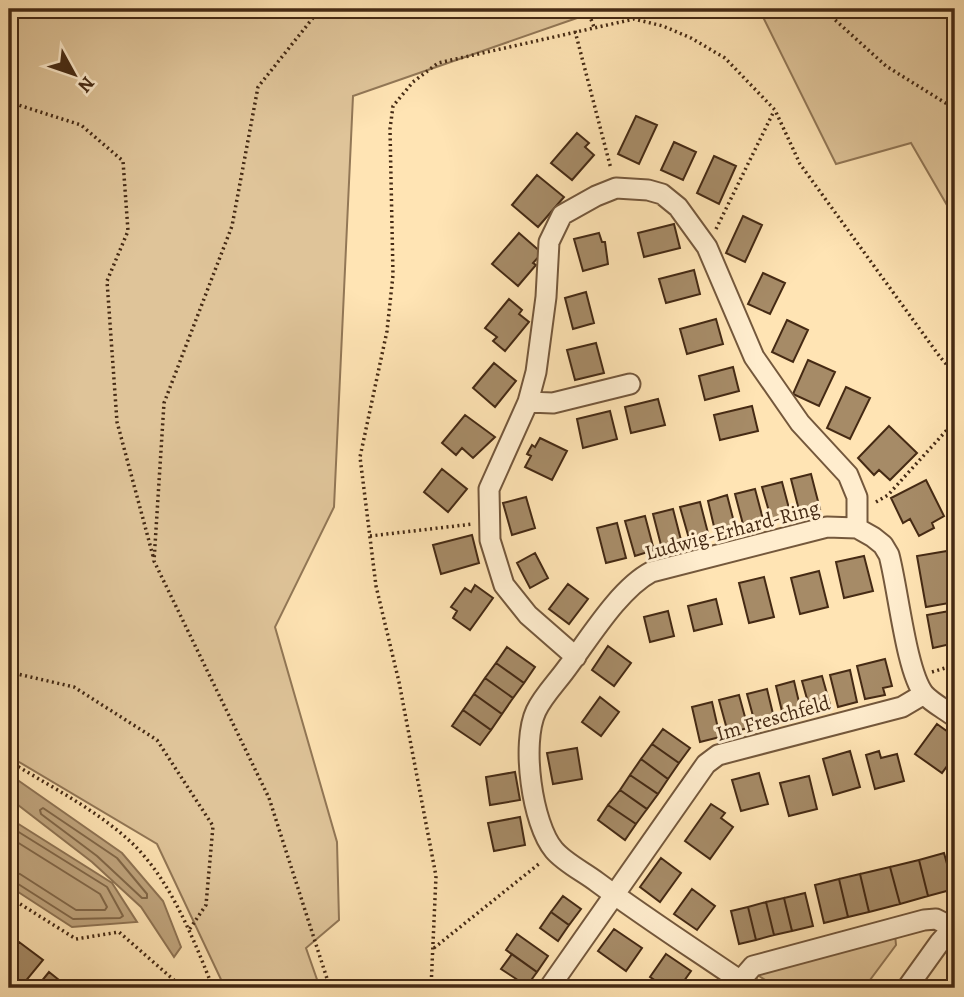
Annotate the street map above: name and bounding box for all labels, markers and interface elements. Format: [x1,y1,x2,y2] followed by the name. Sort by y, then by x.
[38,38,108,108] north arrow
[72,71,101,98] text: N
[642,493,823,567] street label: Ludwig-Erhard-Ring
[713,688,834,748] street label: Im Freschfeld

